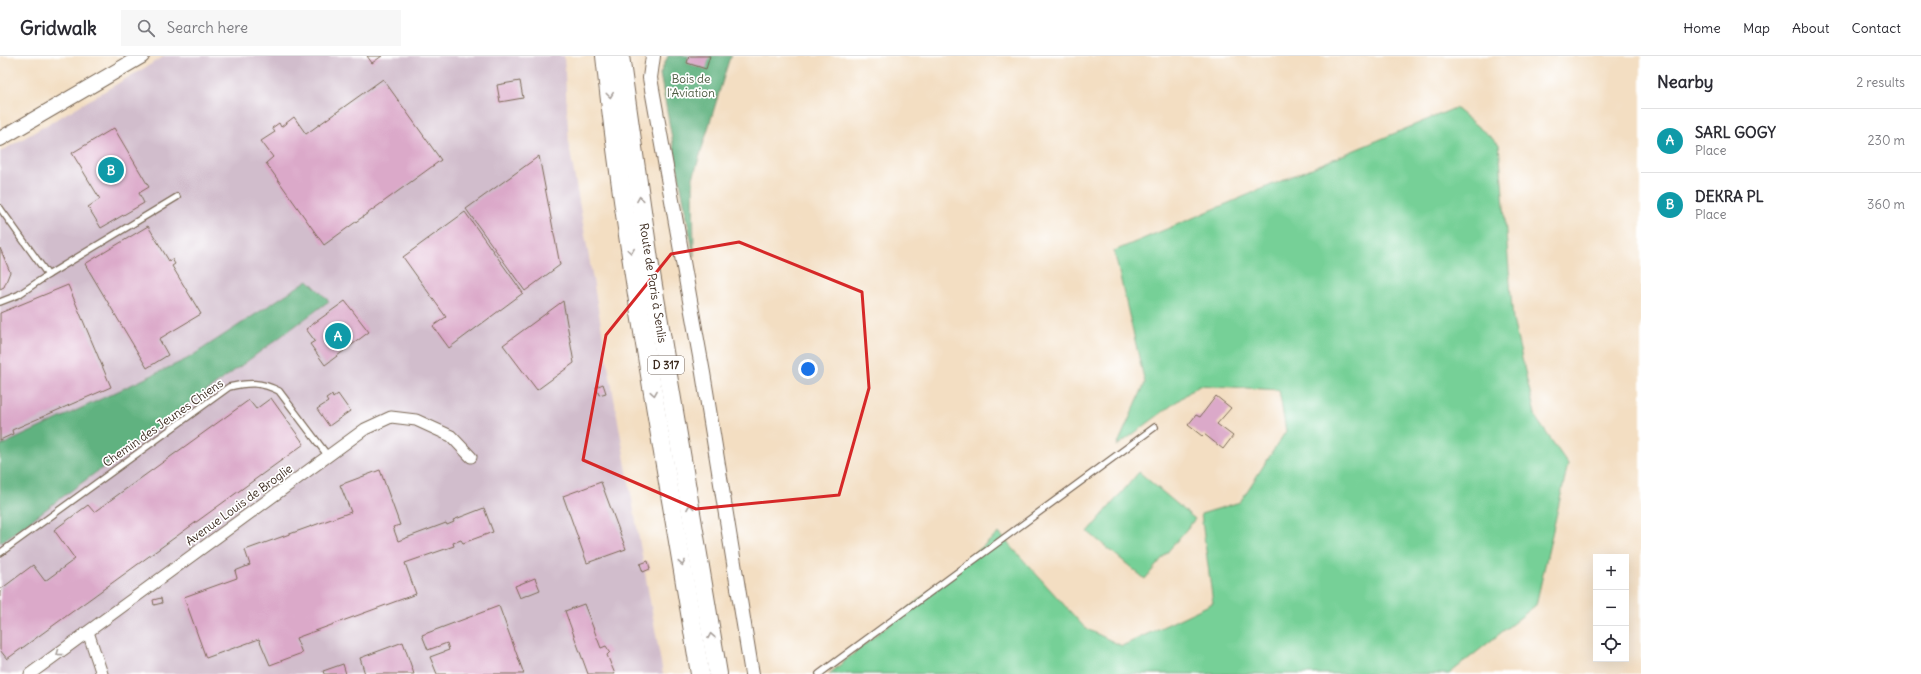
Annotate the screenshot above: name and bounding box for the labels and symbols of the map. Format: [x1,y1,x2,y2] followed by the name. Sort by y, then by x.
[667,71,715,100] park label: Bois de l'Aviation
[605,92,614,98] one-way arrow
[98,155,124,185] pin: B
[636,196,645,202] one-way arrow
[637,222,670,344] street label: Route de Paris à Senlis
[626,248,635,254] one-way arrow
[325,321,351,351] pin: A
[648,356,684,374] road number: D 317
[798,359,818,379] your location
[100,375,226,470] street label: Chemin des Jeunes Chiens
[649,390,658,397] one-way arrow
[182,461,295,548] street label: Avenue Louis de Broglie
[686,504,694,511] one-way arrow
[677,560,686,566] one-way arrow
[707,633,716,639] one-way arrow
[56,648,63,655] one-way arrow

